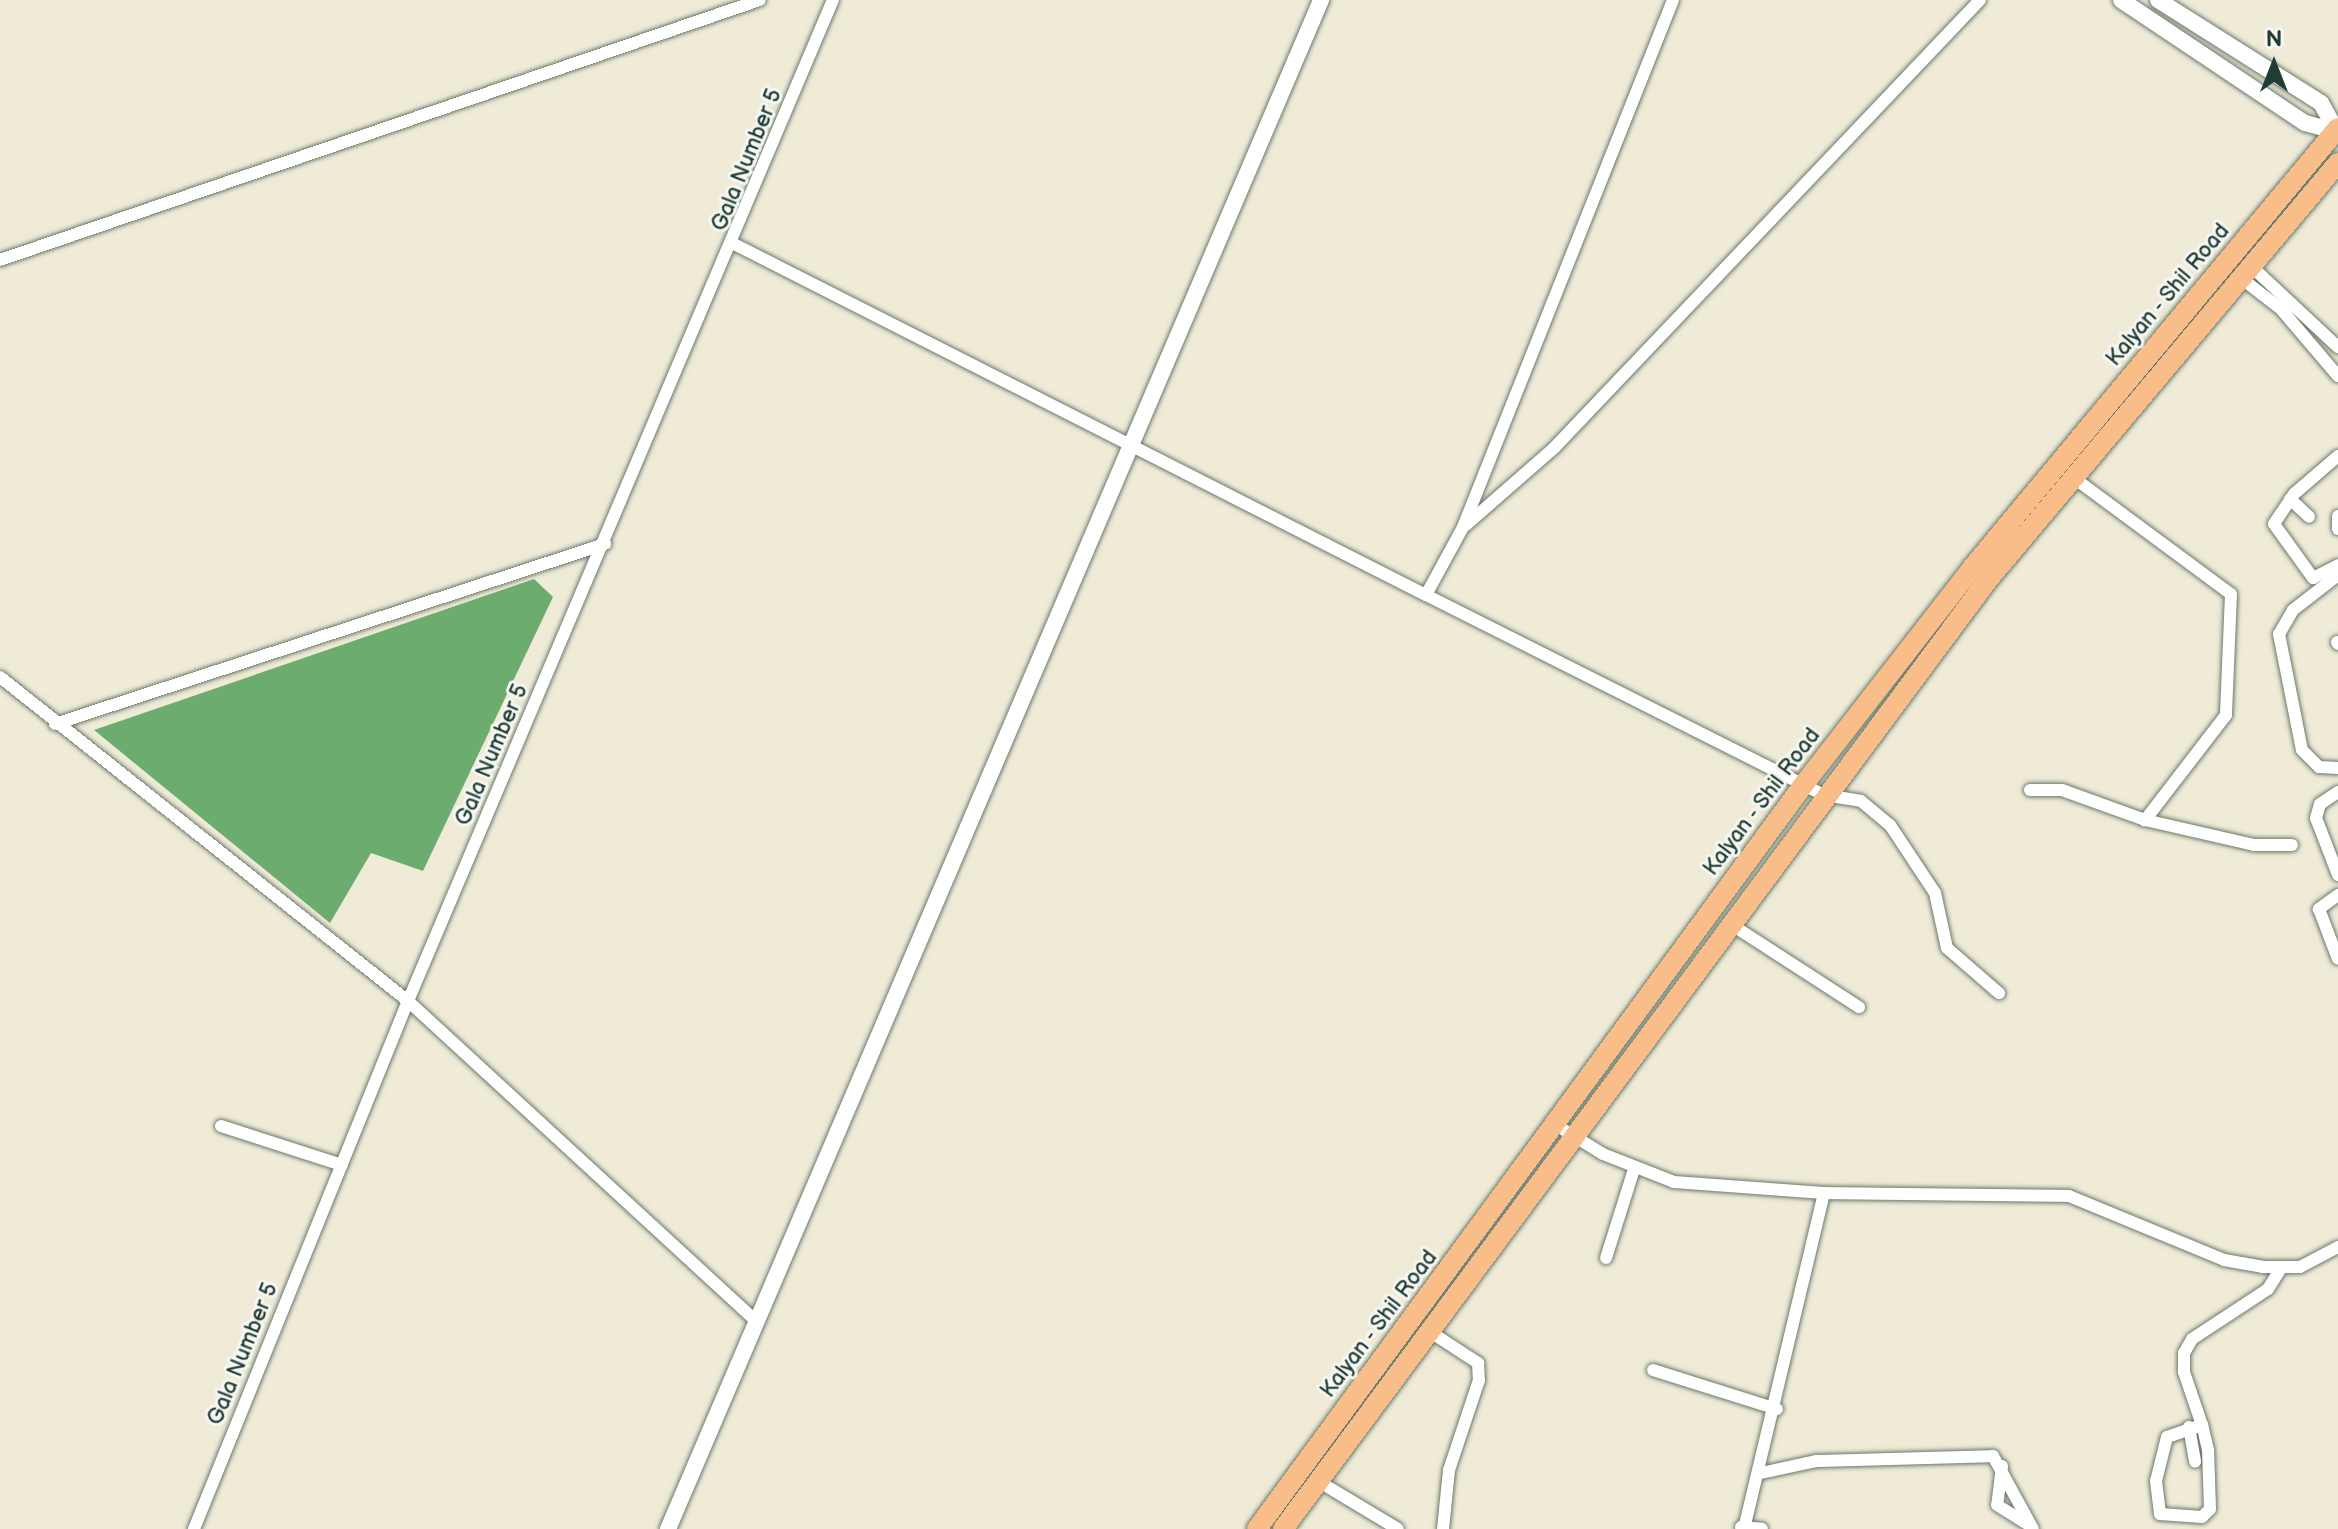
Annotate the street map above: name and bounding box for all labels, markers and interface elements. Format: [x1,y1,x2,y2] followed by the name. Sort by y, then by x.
[2234,24,2314,104] north arrow
[2266,26,2282,53] text: N
[706,85,788,235] street label: Gala Number 5
[2100,218,2236,372] street label: Kalyan - Shil Road
[450,680,534,830] street label: Gala Number 5
[1697,722,1827,882] street label: Kalyan - Shil Road
[1314,1244,1444,1404] street label: Kalyan - Shil Road
[202,1279,284,1429] street label: Gala Number 5

